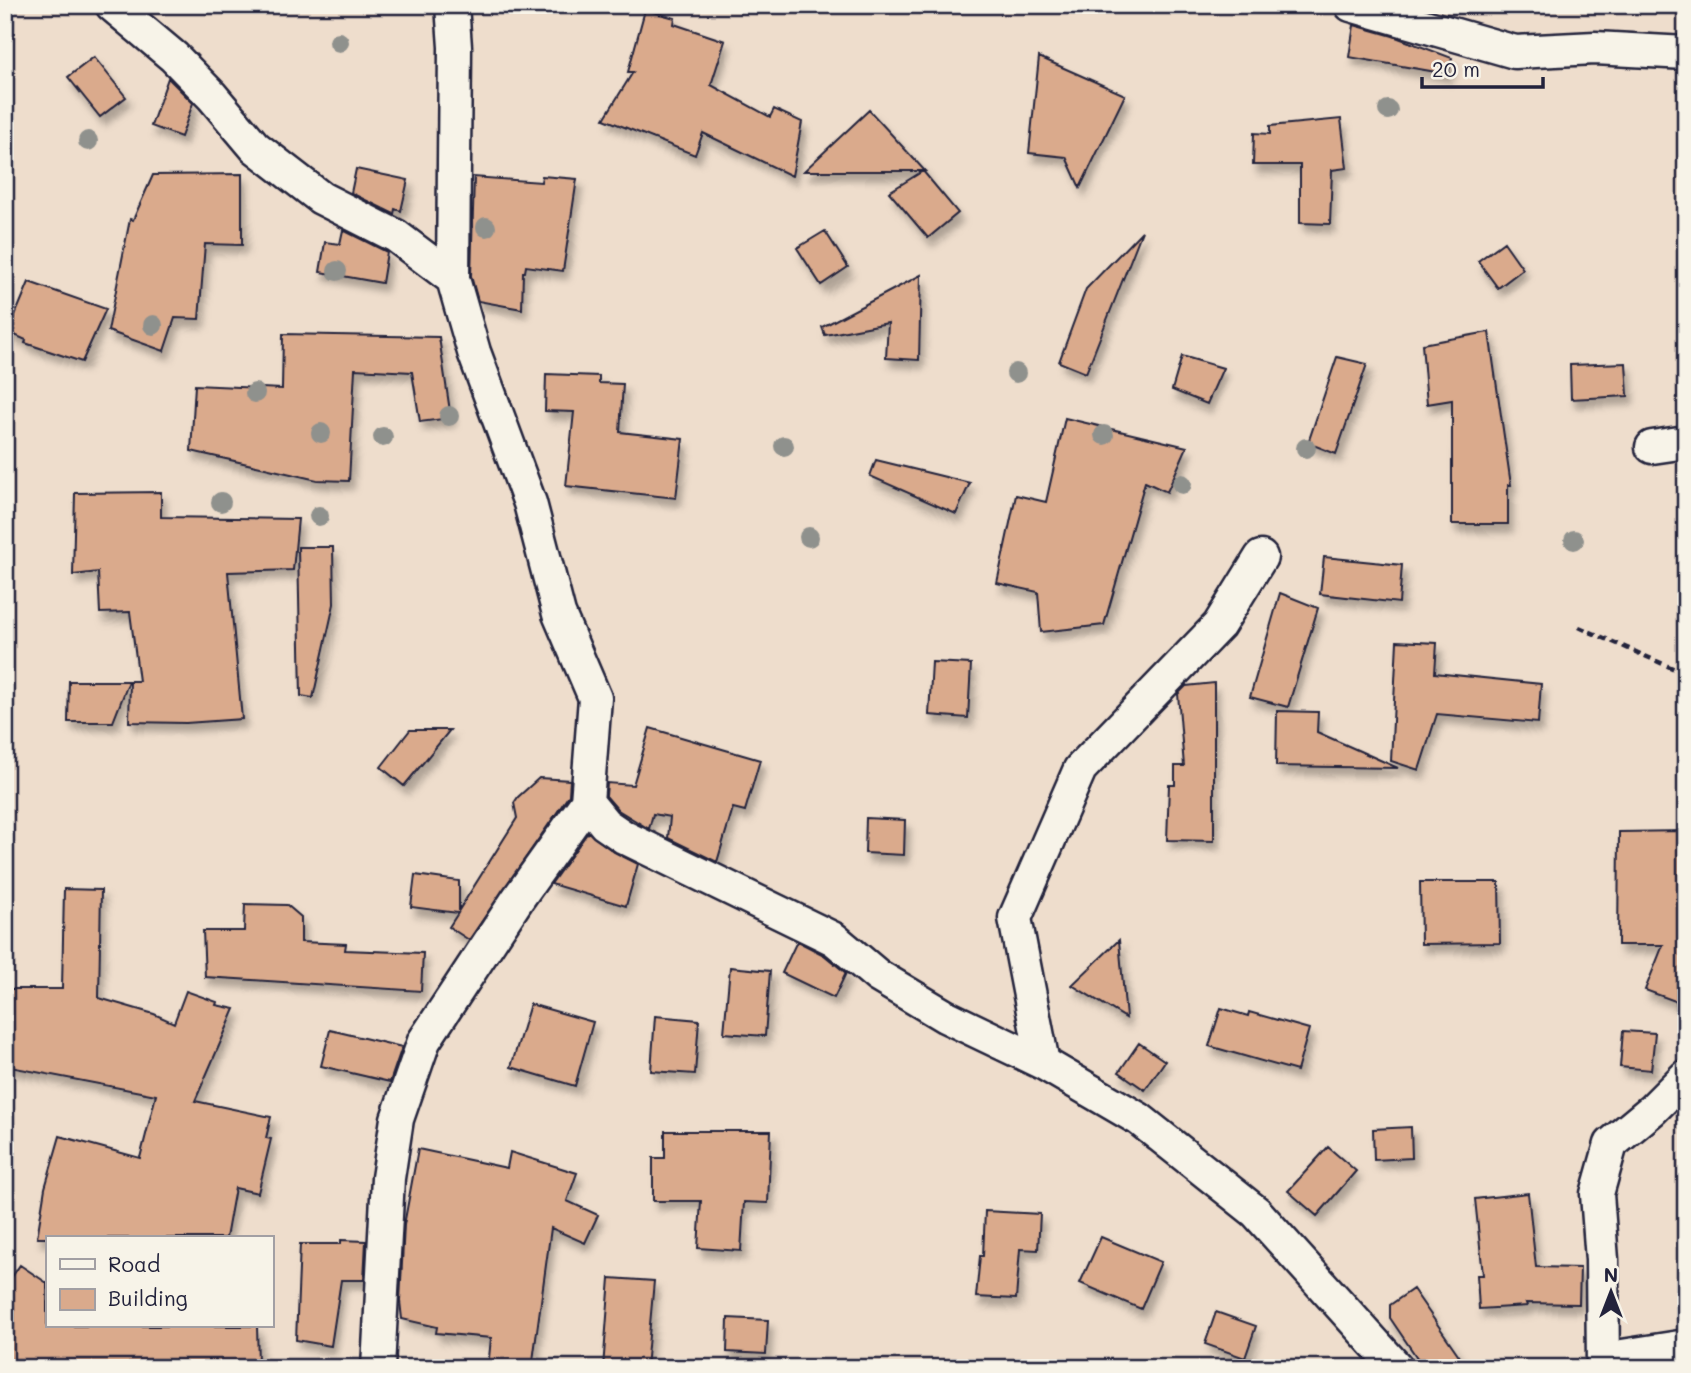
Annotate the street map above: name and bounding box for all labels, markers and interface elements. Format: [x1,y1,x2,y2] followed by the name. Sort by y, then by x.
[1422,46,1542,90] scale bar
[1432,55,1480,82] text: 20 m
[46,1236,273,1328] legend
[108,1250,160,1277] text: Road
[1576,1258,1646,1328] north arrow
[1604,1262,1618,1287] text: N
[108,1284,188,1311] text: Building

